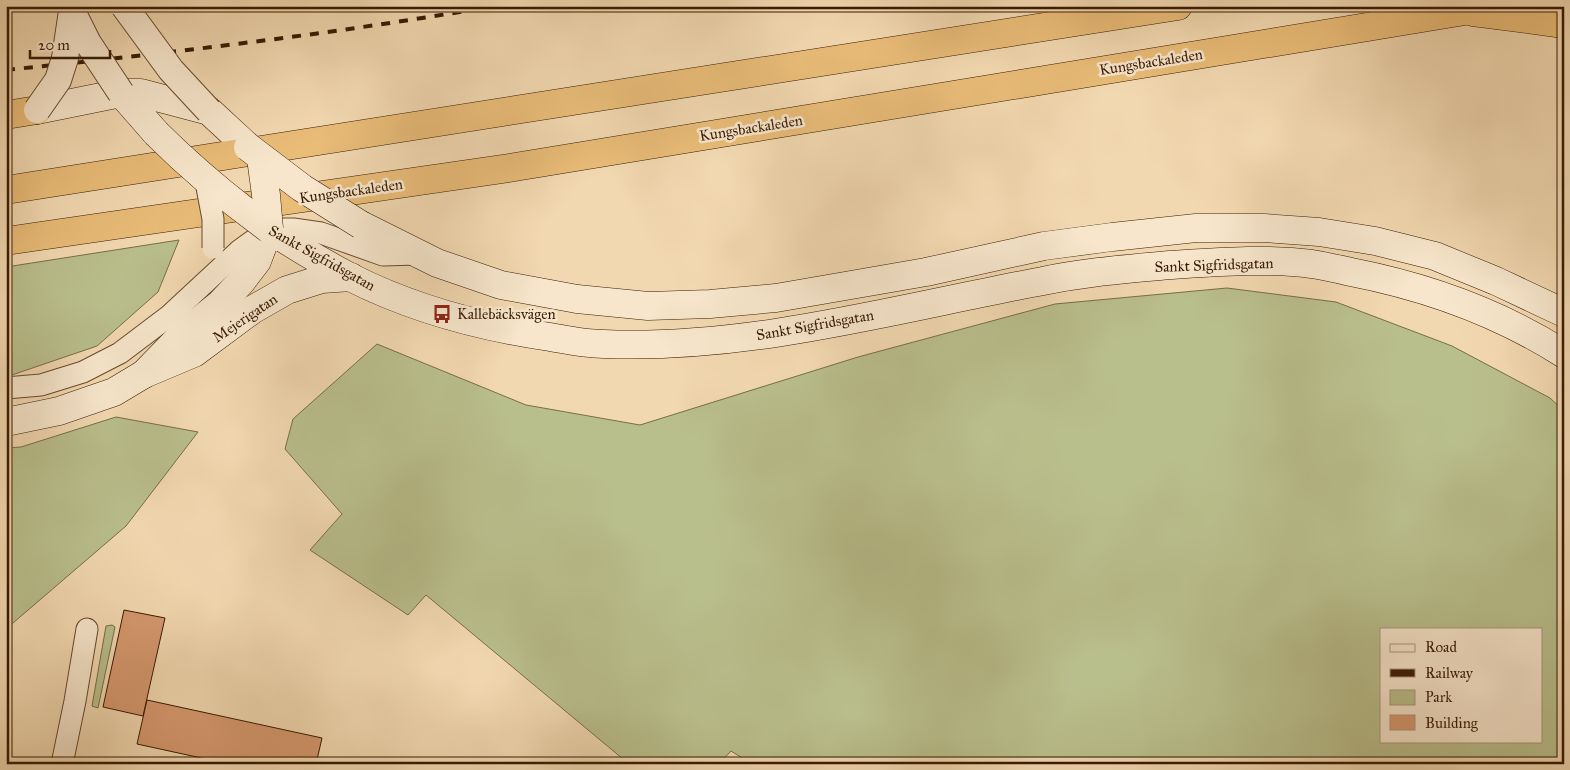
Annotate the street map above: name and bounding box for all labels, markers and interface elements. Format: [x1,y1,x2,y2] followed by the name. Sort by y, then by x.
[30,28,110,60] scale bar
[38,36,70,54] text: 20 m
[1098,45,1204,79] street label: Kungsbackaleden
[698,111,804,145] street label: Kungsbackaleden
[298,175,404,207] street label: Kungsbackaleden
[266,221,378,295] street label: Sankt Sigfridsgatan
[1154,254,1274,276] street label: Sankt Sigfridsgatan
[209,290,281,346] street label: Mejerigatan
[431,303,453,325] bus stop icon: Kallebäcksvägen
[457,305,556,323] place label: Kallebäcksvägen
[755,306,875,344] street label: Sankt Sigfridsgatan
[1380,628,1542,742] legend
[1425,638,1457,656] text: Road
[1425,664,1474,682] text: Railway
[1425,688,1452,706] text: Park
[1425,714,1479,732] text: Building

